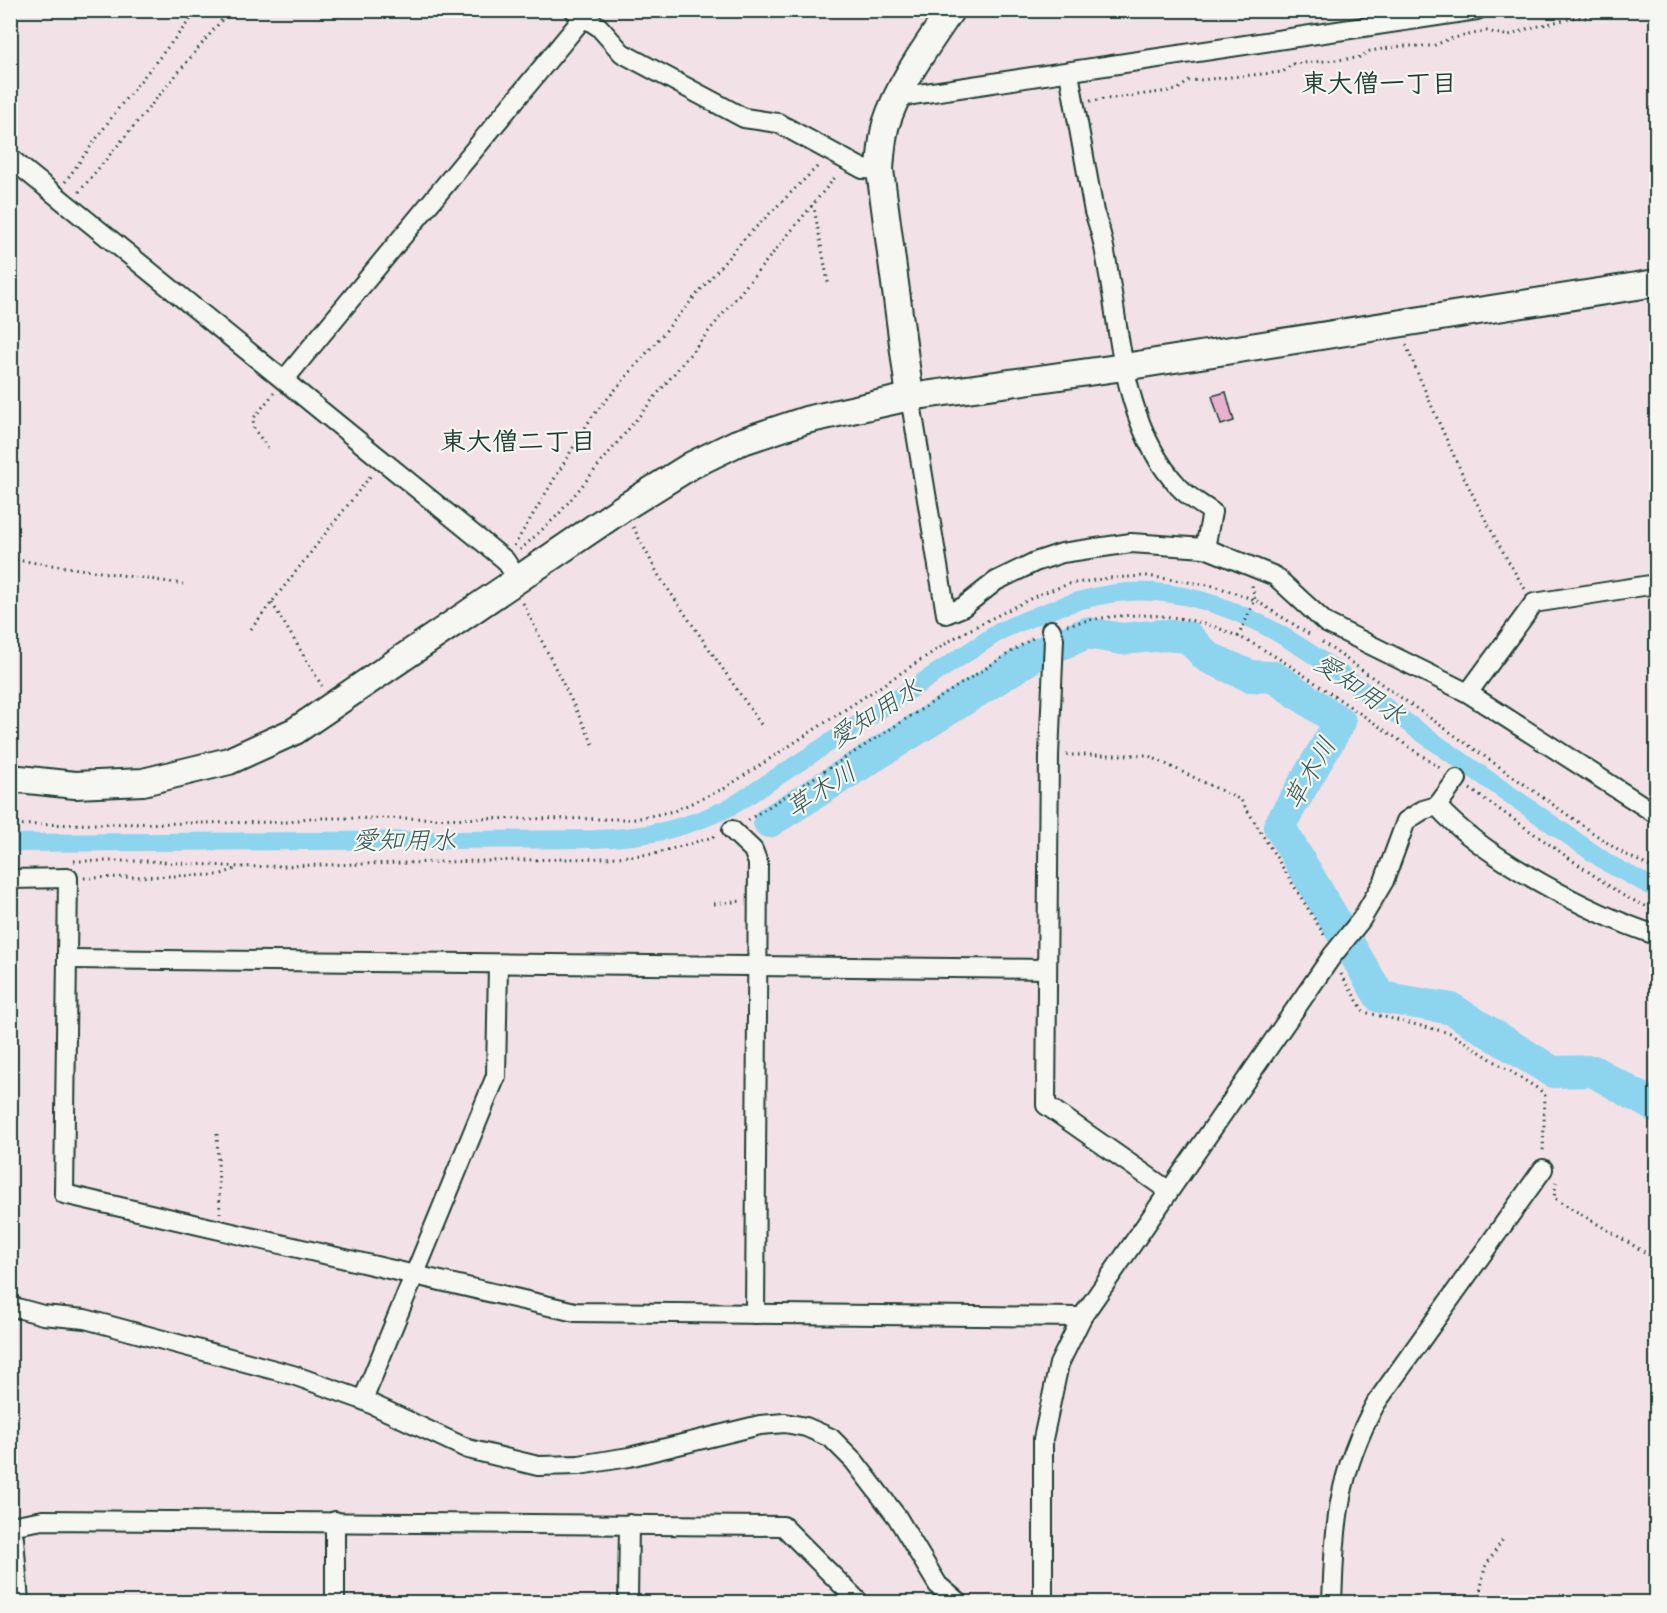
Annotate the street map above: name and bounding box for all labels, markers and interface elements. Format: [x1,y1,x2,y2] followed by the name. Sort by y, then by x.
[1301,67,1457,100] district label: 東大僧一丁目
[440,425,596,458] district label: 東大僧二丁目
[1308,646,1412,732] water label: 愛知用水
[822,671,928,755] water label: 愛知用水
[1276,731,1344,815] water label: 草木川
[779,755,863,825] water label: 草木川
[352,824,456,857] water label: 愛知用水

